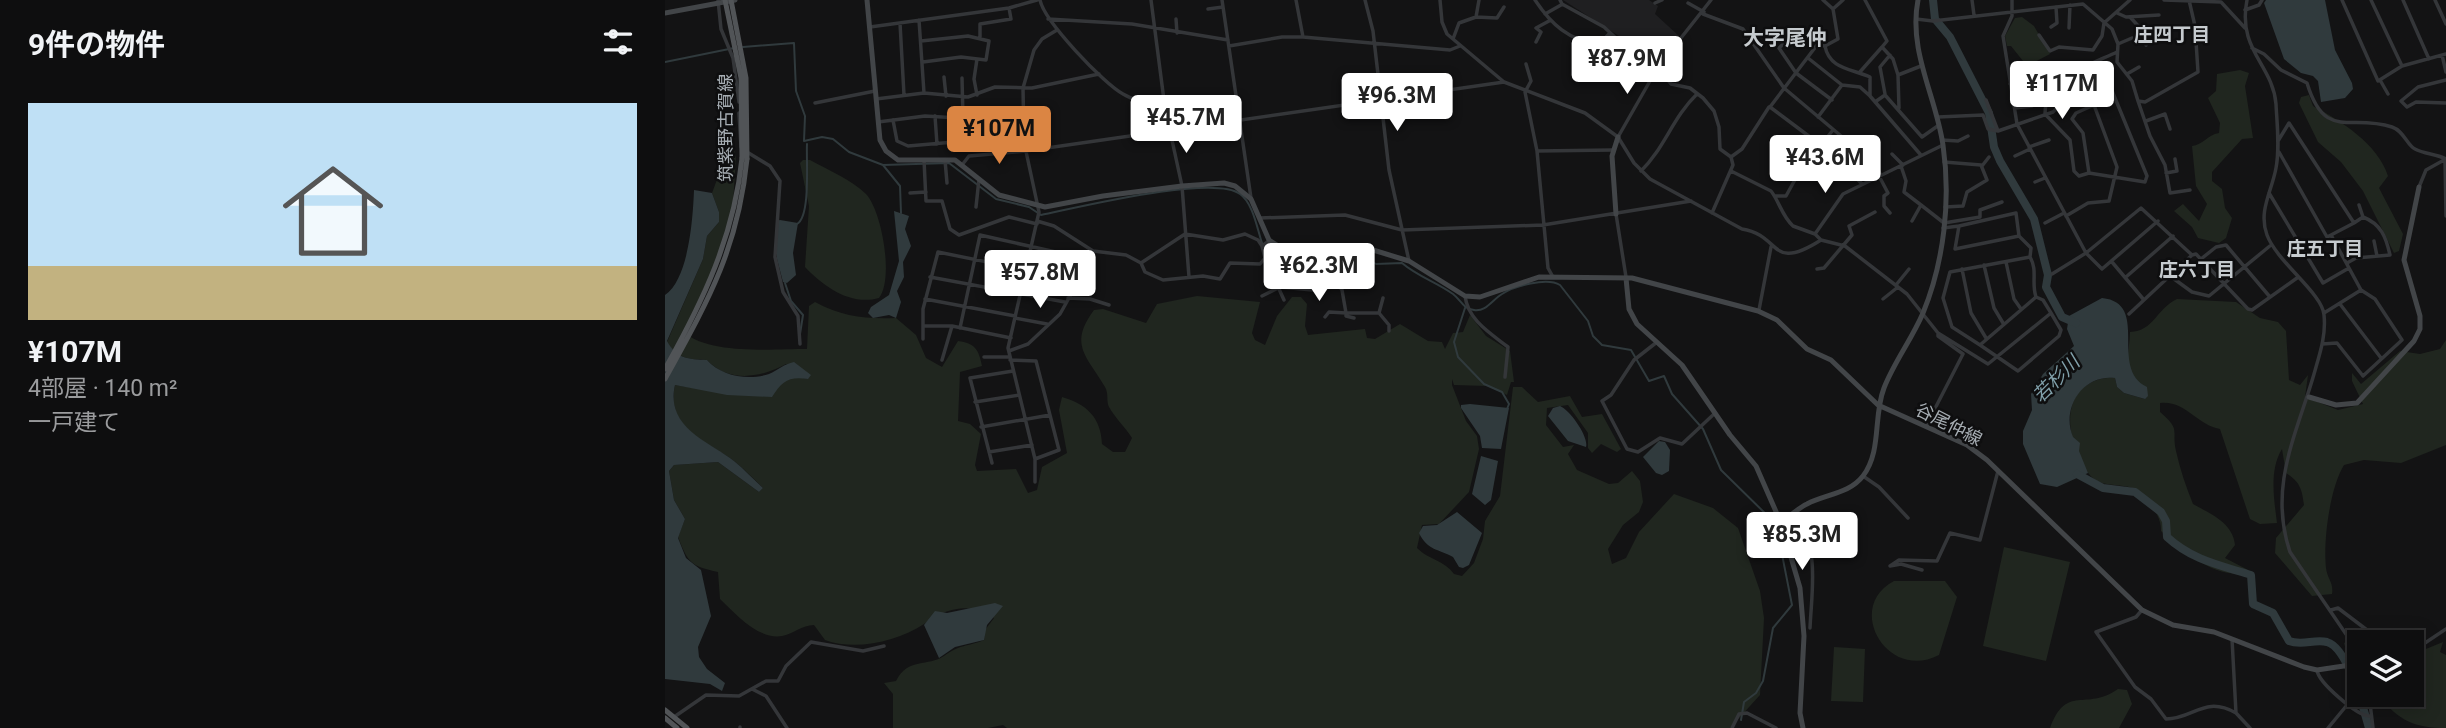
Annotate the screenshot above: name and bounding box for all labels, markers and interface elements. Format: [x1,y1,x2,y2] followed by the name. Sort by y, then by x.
[599,23,637,61] icon: filters
[2134,23,2210,46] district label: 庄四丁目
[1743,26,1827,50] district label: 大字尾仲
[28,27,165,62] text: 9件の物件
[1570,36,1684,96] pin: ¥87.9M
[1588,45,1666,72] text: ¥87.9M
[2013,61,2111,121] pin: ¥117M
[2026,70,2098,97] text: ¥117M
[715,74,736,182] street label: 筑紫野古賀線
[1340,74,1454,133] pin: ¥96.3M
[1358,82,1436,109] text: ¥96.3M
[1129,96,1243,155] pin: ¥45.7M
[1147,104,1225,131] text: ¥45.7M
[950,106,1048,166] pin: ¥107M
[963,115,1035,142] text: ¥107M
[1768,136,1882,195] pin: ¥43.6M
[1786,144,1864,171] text: ¥43.6M
[270,148,396,274] icon: home
[2287,237,2363,260] district label: 庄五丁目
[1262,244,1376,303] pin: ¥62.3M
[983,250,1097,310] pin: ¥57.8M
[1280,252,1358,279] text: ¥62.3M
[2159,258,2235,281] district label: 庄六丁目
[1001,259,1079,286] text: ¥57.8M
[28,334,122,369] text: ¥107M
[2028,349,2086,407] water label: 若杉川
[28,375,177,402] text: 4部屋 · 140 m²
[1912,398,1986,450] street label: 谷尾仲線
[28,409,120,436] text: 一戸建て
[1745,512,1859,572] pin: ¥85.3M
[1763,521,1841,548] text: ¥85.3M
[2347,630,2424,707] map controls
[2347,630,2424,707] button: layers

